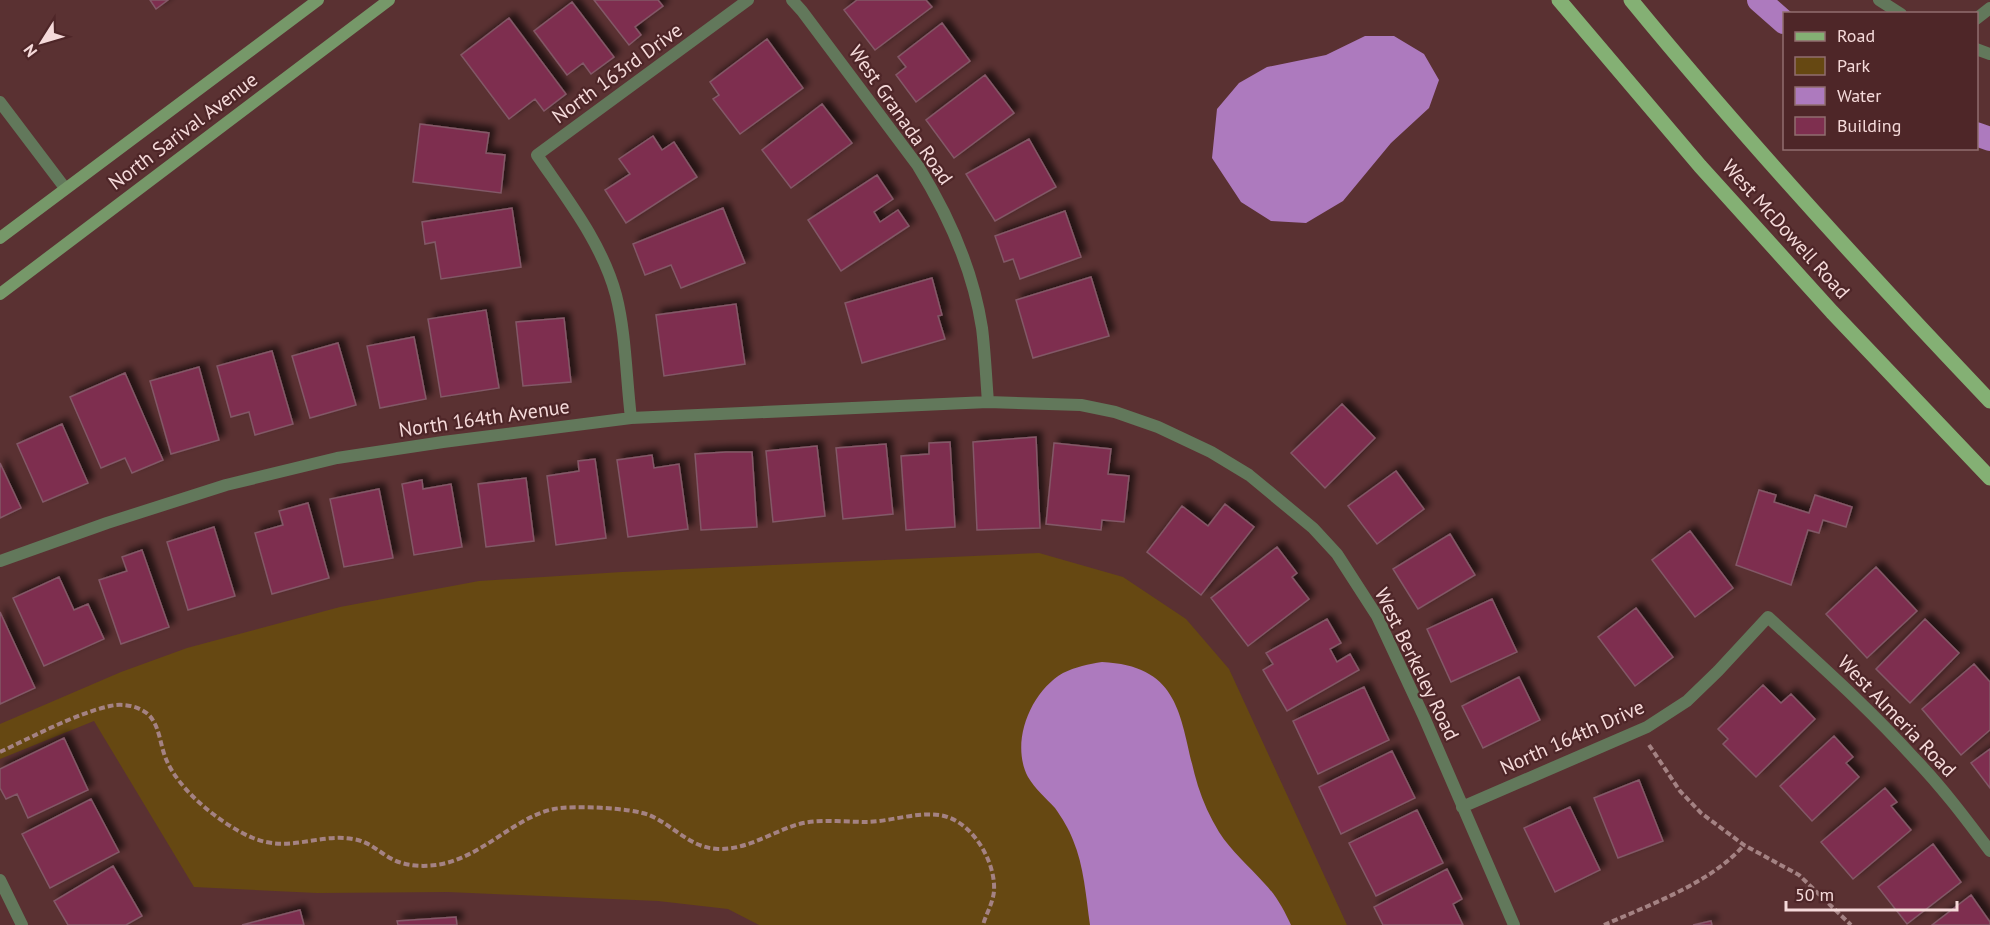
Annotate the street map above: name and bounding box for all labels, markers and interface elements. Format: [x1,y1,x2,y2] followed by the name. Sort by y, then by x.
[12,12,72,72] north arrow
[1783,12,1978,150] legend
[547,17,687,129] street label: North 163rd Drive
[1837,24,1875,47] text: Road
[843,40,959,190] street label: West Granada Road
[19,41,41,61] text: N
[1837,54,1870,77] text: Park
[103,66,263,196] street label: North Sarival Avenue
[1837,84,1881,107] text: Water
[1837,114,1901,137] text: Building
[1717,154,1855,304] street label: West McDowell Road
[397,393,571,443] street label: North 164th Avenue
[1369,584,1465,744] street label: West Berkeley Road
[1832,650,1962,782] street label: West Almeria Road
[1496,694,1648,780] street label: North 164th Drive
[1786,874,1957,912] scale bar
[1795,883,1834,906] text: 50 m

